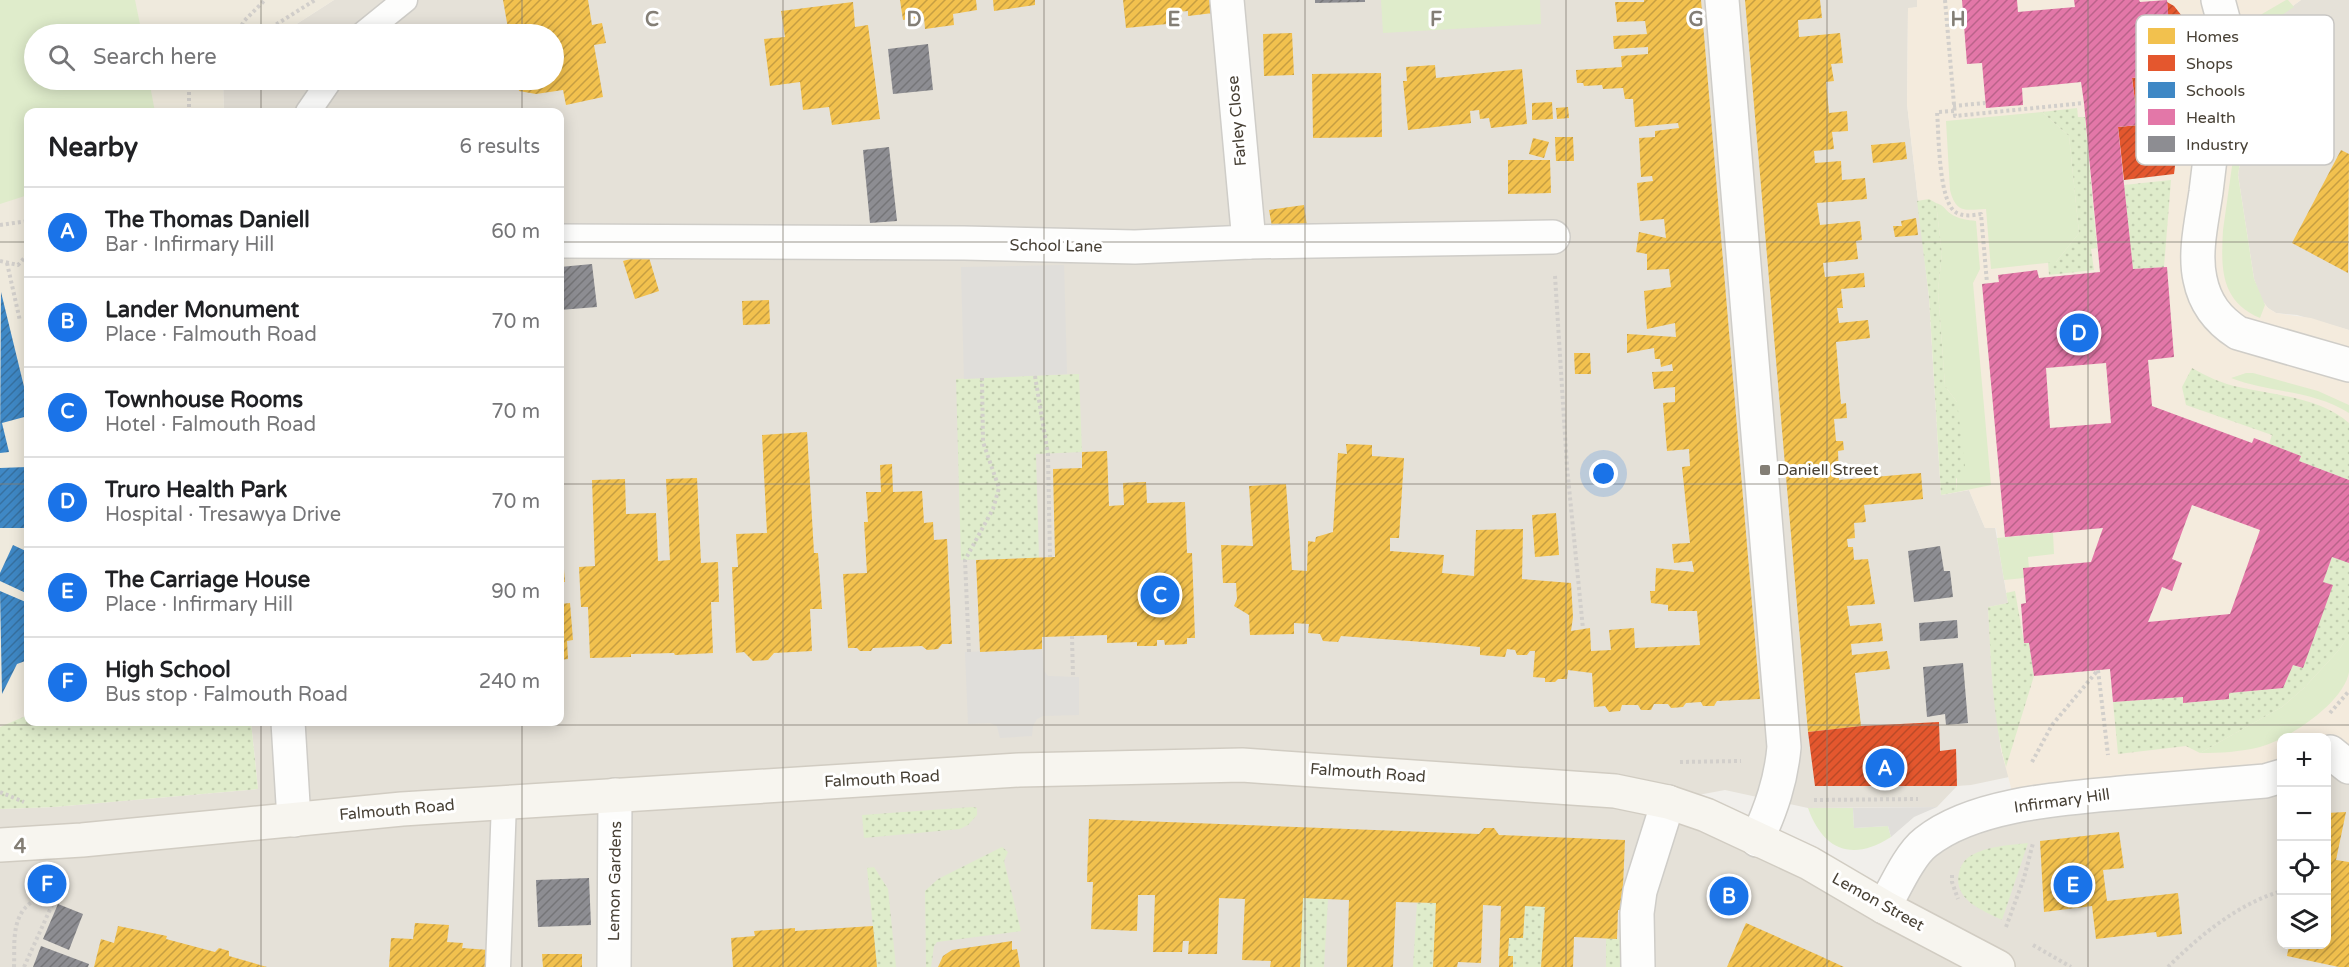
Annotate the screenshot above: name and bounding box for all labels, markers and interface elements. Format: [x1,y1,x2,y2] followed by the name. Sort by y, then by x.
[645,8,659,32] text: C
[906,8,922,32] text: D
[1168,8,1181,32] text: E
[1430,8,1442,32] text: F
[1688,8,1704,32] text: G
[1950,8,1966,32] text: H
[2136,15,2334,165] legend
[24,24,564,90] search box
[2186,27,2239,47] text: Homes
[45,41,78,74] icon: search
[93,44,217,70] text: Search here
[2186,54,2233,74] text: Shops
[1223,75,1251,167] street label: Farley Close
[2186,81,2245,101] text: Schools
[2186,108,2236,128] text: Health
[48,132,138,163] text: Nearby
[460,135,540,159] text: 6 results
[2186,135,2249,155] text: Industry
[105,207,310,233] text: The Thomas Daniell
[60,220,75,244] text: A
[491,220,540,244] text: 60 m
[105,233,274,257] text: Bar · Infirmary Hill
[1009,235,1103,257] street label: School Lane
[105,297,299,323] text: Lander Monument
[61,310,74,334] text: B
[491,310,540,334] text: 70 m
[2060,310,2098,356] pin: D
[105,323,317,347] text: Place · Falmouth Road
[105,387,303,413] text: Townhouse Rooms
[61,400,74,424] text: C
[491,400,540,424] text: 70 m
[105,413,316,437] text: Hotel · Falmouth Road
[1589,459,1618,488] your location
[1777,460,1879,480] place label: Daniell Street
[1758,463,1772,477] marker: Daniell Street
[105,477,287,503] text: Truro Health Park
[60,490,75,514] text: D
[491,490,540,514] text: 70 m
[105,503,341,527] text: Hospital · Tresawya Drive
[105,567,310,593] text: The Carriage House
[1140,572,1180,618] pin: C
[61,580,74,604] text: E
[491,580,540,604] text: 90 m
[105,593,293,617] text: Place · Infirmary Hill
[105,657,231,683] text: High School
[61,670,74,694] text: F
[479,670,540,694] text: 240 m
[105,683,348,707] text: Bus stop · Falmouth Road
[2277,733,2331,949] map controls
[2277,733,2331,787] button: +
[1866,746,1904,790] pin: A
[1310,759,1426,787] street label: Falmouth Road
[824,766,940,792] street label: Falmouth Road
[2013,784,2111,818] street label: Infirmary Hill
[2277,787,2331,841] button: −
[338,795,456,825] street label: Falmouth Road
[604,821,626,941] street label: Lemon Gardens
[14,835,27,859] text: 4
[2277,841,2331,895] button: locate
[28,862,66,906] pin: F
[2054,862,2092,908] pin: E
[1828,868,1928,936] street label: Lemon Street
[1710,874,1748,918] pin: B
[2277,895,2331,949] button: layers

